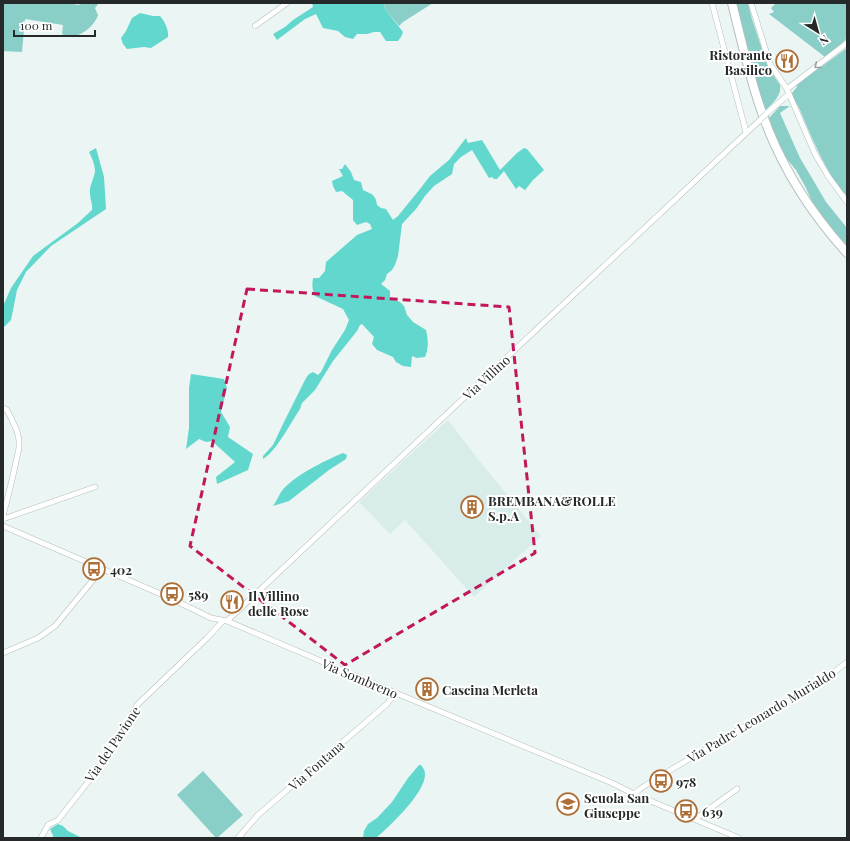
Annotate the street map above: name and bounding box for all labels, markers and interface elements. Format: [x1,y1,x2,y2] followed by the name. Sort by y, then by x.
[14,12,95,38] scale bar
[798,12,838,52] north arrow
[20,17,53,33] text: 100 m
[817,32,832,49] text: N
[709,46,772,78] place label: Ristorante Basilico
[774,48,800,74] restaurant icon: Ristorante Basilico
[814,61,821,68] one-way arrow
[458,351,513,404] street label: Via Villino
[488,492,616,524] place label: BREMBANA&ROLLE S.p.A
[459,494,485,520] building icon: BREMBANA&ROLLE S.p.A
[81,556,107,582] bus stop icon: 402
[110,561,132,578] place label: 402
[159,581,185,607] bus stop icon: 589
[188,586,208,603] place label: 589
[248,587,309,619] place label: Il Villino delle Rose
[219,589,245,615] restaurant icon: Il Villino delle Rose
[318,654,401,702] street label: Via Sombreno
[683,664,838,767] street label: Via Padre Leonardo Murialdo
[414,676,440,702] building icon: Cascina Merleta
[442,681,538,698] place label: Cascina Merleta
[80,702,144,786] street label: Via del Pavione
[284,736,348,795] street label: Via Fontana
[648,768,674,794] bus stop icon: 978
[676,773,696,790] place label: 978
[584,789,649,821] place label: Scuola San Giuseppe
[555,791,581,817] school or university icon: Scuola San Giuseppe
[673,798,699,824] bus stop icon: 639
[702,803,723,820] place label: 639

